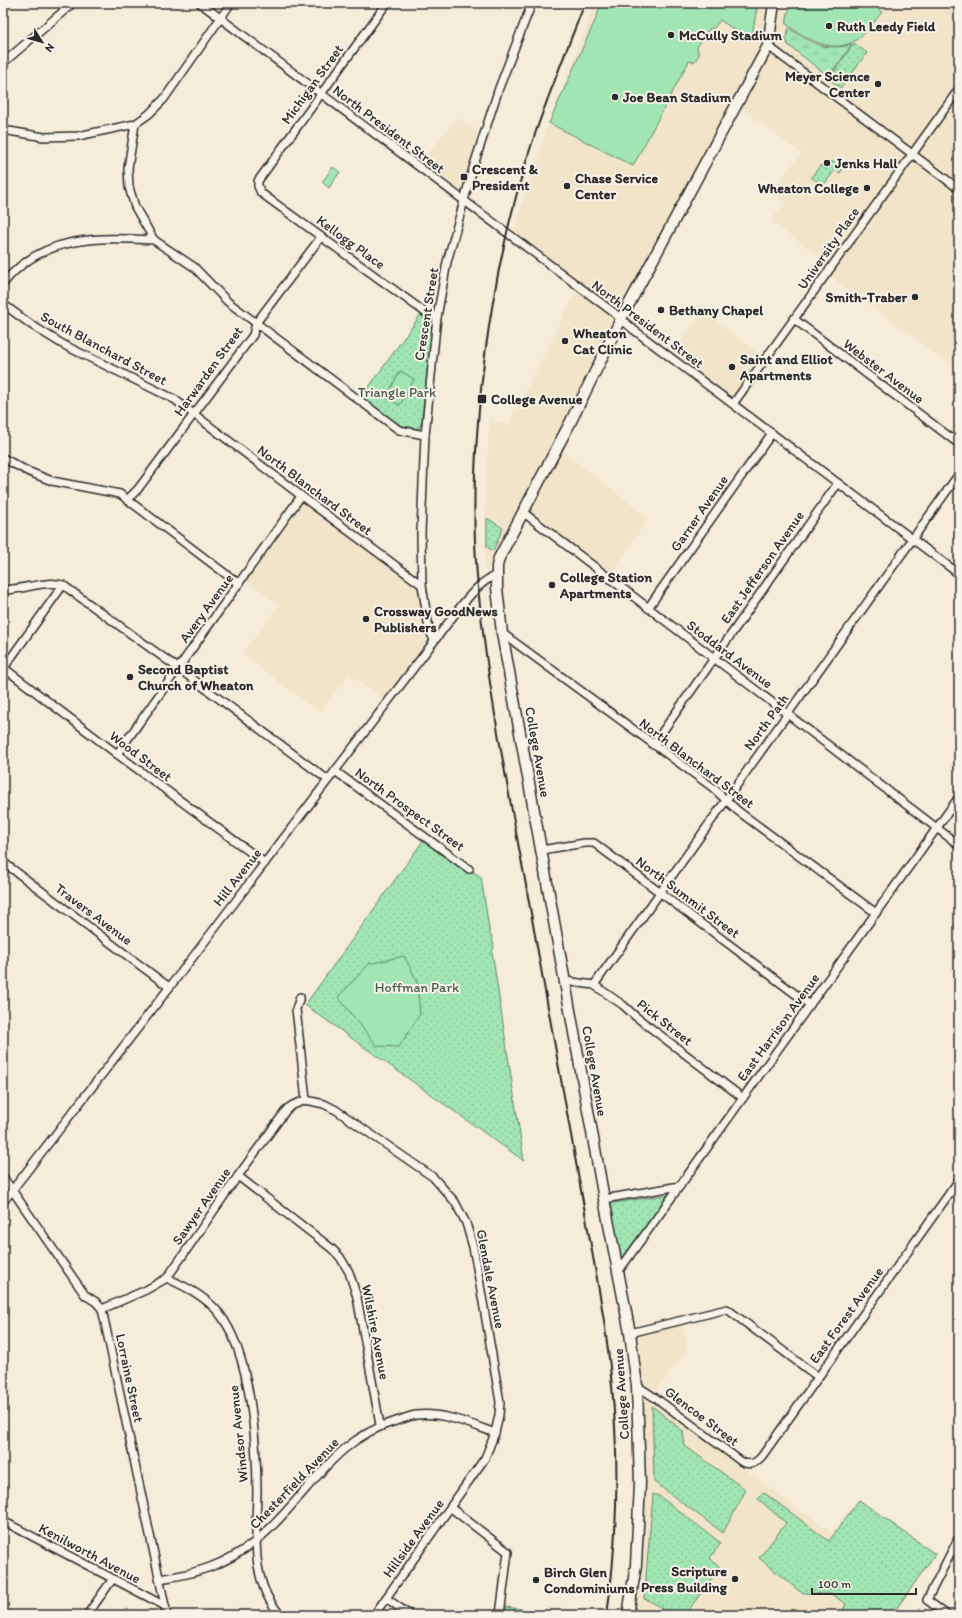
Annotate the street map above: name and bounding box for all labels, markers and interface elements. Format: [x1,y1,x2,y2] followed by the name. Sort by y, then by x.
[837,18,936,35] place label: Ruth Leedy Field
[824,21,834,31] marker: Ruth Leedy Field
[22,22,62,62] north arrow
[679,27,782,44] place label: McCully Stadium
[666,30,676,40] marker: McCully Stadium
[42,41,57,55] text: N
[278,41,347,128] street label: Michigan Street
[785,68,870,101] place label: Meyer Science Center
[873,79,883,89] marker: Meyer Science Center
[329,82,448,177] street label: North President Street
[622,89,731,106] place label: Joe Bean Stadium
[610,92,620,102] marker: Joe Bean Stadium
[834,155,899,172] place label: Jenks Hall
[822,158,832,168] marker: Jenks Hall
[472,161,539,194] place label: Crescent & President
[575,170,658,203] place label: Chase Service Center
[459,172,469,182] marker: Crescent & President
[758,180,859,197] place label: Wheaton College
[562,181,572,191] marker: Chase Service Center
[862,183,872,193] marker: Wheaton College
[794,204,863,293] street label: University Place
[313,212,389,273] street label: Kellogg Place
[411,266,442,362] street label: Crescent Street
[588,277,707,372] street label: North President Street
[826,289,907,306] place label: Smith-Traber
[910,292,920,302] marker: Smith-Traber
[669,302,764,319] place label: Bethany Chapel
[656,305,666,315] marker: Bethany Chapel
[38,308,170,389] street label: South Blanchard Street
[170,323,247,420] street label: Harwarden Street
[573,325,633,358] place label: Wheaton Cat Clinic
[840,335,928,408] street label: Webster Avenue
[560,336,570,346] marker: Wheaton Cat Clinic
[739,351,833,384] place label: Saint and Elliot Apartments
[727,362,737,372] marker: Saint and Elliot Apartments
[358,384,437,401] park label: Triangle Park
[491,391,583,408] place label: College Avenue
[476,393,488,405] marker: College Avenue
[254,442,376,539] street label: North Blanchard Street
[667,472,732,555] street label: Garner Avenue
[717,507,808,627] street label: East Jefferson Avenue
[559,569,652,602] place label: College Station Apartments
[176,570,237,646] street label: Avery Avenue
[547,580,557,590] marker: College Station Apartments
[374,603,498,636] place label: Crossway GoodNews Publishers
[361,614,371,624] marker: Crossway GoodNews Publishers
[683,617,776,692] street label: Stoddard Avenue
[138,661,254,694] place label: Second Baptist Church of Wheaton
[125,672,135,682] marker: Second Baptist Church of Wheaton
[740,691,792,754] street label: North Path
[521,706,554,799] street label: College Avenue
[636,715,758,812] street label: North Blanchard Street
[106,727,175,785] street label: Wood Street
[352,764,468,855] street label: North Prospect Street
[210,845,265,910] street label: Hill Avenue
[632,853,743,942] street label: North Summit Street
[52,880,136,949] street label: Travers Avenue
[734,970,823,1085] street label: East Harrison Avenue
[375,979,460,996] park label: Hoffman Park
[634,995,696,1049] street label: Pick Street
[578,1025,611,1118] street label: College Avenue
[169,1164,235,1248] street label: Sawyer Avenue
[473,1228,508,1330] street label: Glendale Avenue
[806,1263,887,1367] street label: East Forest Avenue
[358,1283,393,1381] street label: Wilshire Avenue
[112,1332,147,1424] street label: Lorraine Street
[610,1347,633,1440] street label: College Avenue
[661,1383,742,1450] street label: Glencoe Street
[225,1384,252,1483] street label: Windsor Avenue
[246,1434,343,1533] street label: Chesterfield Avenue
[379,1495,448,1581] street label: Hillside Avenue
[36,1519,144,1588] street label: Kenilworth Avenue
[641,1563,728,1596] place label: Scripture Press Building
[544,1564,635,1597] place label: Birch Glen Condominiums
[812,1570,916,1596] scale bar
[730,1574,740,1584] marker: Scripture Press Building
[531,1575,541,1585] marker: Birch Glen Condominiums
[818,1577,851,1591] text: 100 m

